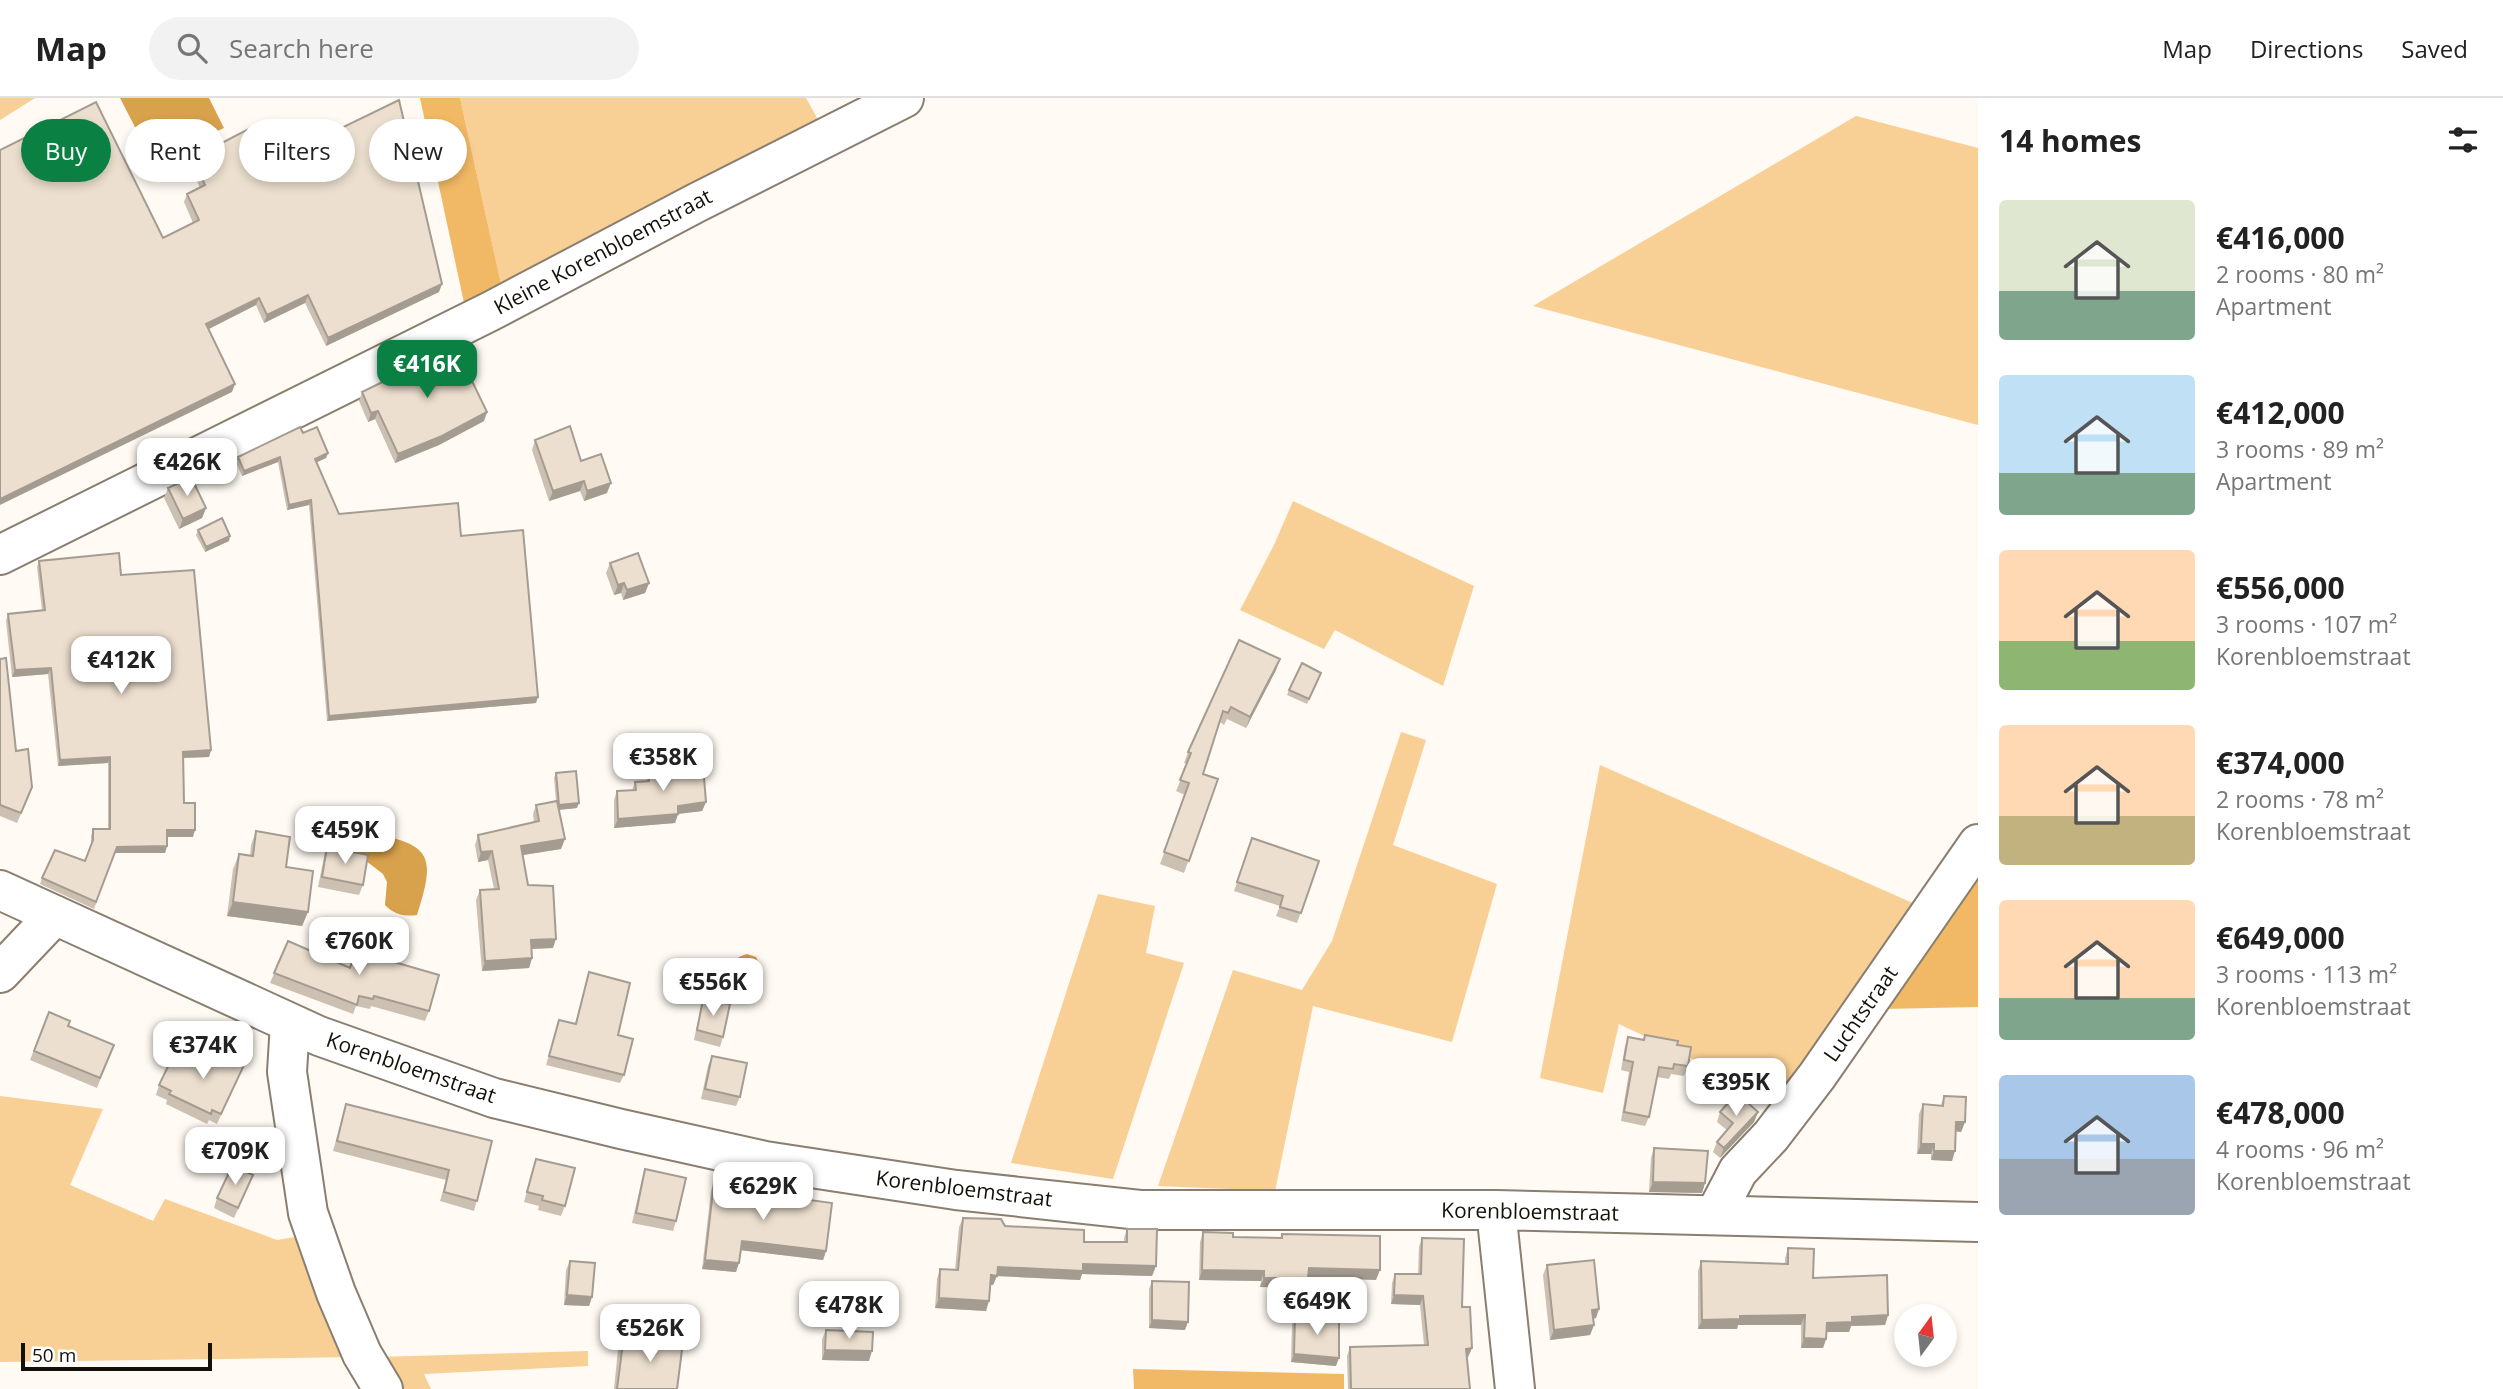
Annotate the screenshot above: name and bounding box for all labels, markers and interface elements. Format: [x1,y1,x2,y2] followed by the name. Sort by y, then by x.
[149,17,639,80] search box
[35,26,107,71] text: Map
[173,29,211,67] icon: search
[229,30,374,66] text: Search here
[2162,32,2212,65] text: Map
[2250,32,2363,65] text: Directions
[2401,32,2468,65] text: Saved
[21,119,111,182] chip: Buy
[125,119,225,182] chip: Rent
[239,119,355,182] chip: Filters
[369,119,467,182] chip: New
[1999,120,2142,161] text: 14 homes
[2444,121,2482,159] icon: filters
[489,182,716,321] street label: Kleine Korenbloemstraat
[2216,217,2345,258] text: €416,000
[2055,228,2139,312] icon: home
[2216,258,2384,290] text: 2 rooms · 80 m²
[2216,290,2332,322] text: Apartment
[378,341,476,400] pin: €416K
[393,347,461,379] text: €416K
[2216,392,2345,433] text: €412,000
[2055,403,2139,487] icon: home
[2216,433,2384,465] text: 3 rooms · 89 m²
[138,438,236,498] pin: €426K
[153,445,221,477] text: €426K
[2216,465,2332,497] text: Apartment
[2216,567,2345,608] text: €556,000
[2055,578,2139,662] icon: home
[2216,608,2397,640] text: 3 rooms · 107 m²
[72,636,170,696] pin: €412K
[2216,640,2411,672] text: Korenbloemstraat
[87,643,155,675] text: €412K
[614,734,712,793] pin: €358K
[629,740,697,772] text: €358K
[2216,742,2345,783] text: €374,000
[2055,753,2139,837] icon: home
[2216,783,2384,815] text: 2 rooms · 78 m²
[296,806,394,866] pin: €459K
[311,813,379,845] text: €459K
[2216,815,2411,847] text: Korenbloemstraat
[2216,917,2345,958] text: €649,000
[310,918,408,977] pin: €760K
[325,924,393,956] text: €760K
[2055,928,2139,1012] icon: home
[664,958,762,1018] pin: €556K
[2216,958,2397,990] text: 3 rooms · 113 m²
[1817,960,1904,1067] street label: Luchtstraat
[679,965,747,997] text: €556K
[2216,990,2411,1022] text: Korenbloemstraat
[154,1021,252,1081] pin: €374K
[323,1025,500,1109] street label: Korenbloemstraat
[169,1028,237,1060] text: €374K
[1687,1058,1785,1118] pin: €395K
[1702,1065,1770,1097] text: €395K
[2216,1092,2345,1133] text: €478,000
[2055,1103,2139,1187] icon: home
[186,1128,284,1187] pin: €709K
[2216,1133,2384,1165] text: 4 rooms · 96 m²
[201,1134,269,1166] text: €709K
[714,1162,812,1222] pin: €629K
[874,1163,1054,1213] street label: Korenbloemstraat
[2216,1165,2411,1197] text: Korenbloemstraat
[729,1169,797,1201] text: €629K
[1441,1195,1619,1227] street label: Korenbloemstraat
[1268,1278,1366,1337] pin: €649K
[800,1282,898,1341] pin: €478K
[1283,1284,1351,1316] text: €649K
[815,1288,883,1320] text: €478K
[601,1304,699,1364] pin: €526K
[1894,1304,1956,1367] north arrow
[1894,1304,1957,1367] map controls
[616,1311,684,1343] text: €526K
[21,1340,212,1372] scale bar
[32,1342,76,1368] text: 50 m

